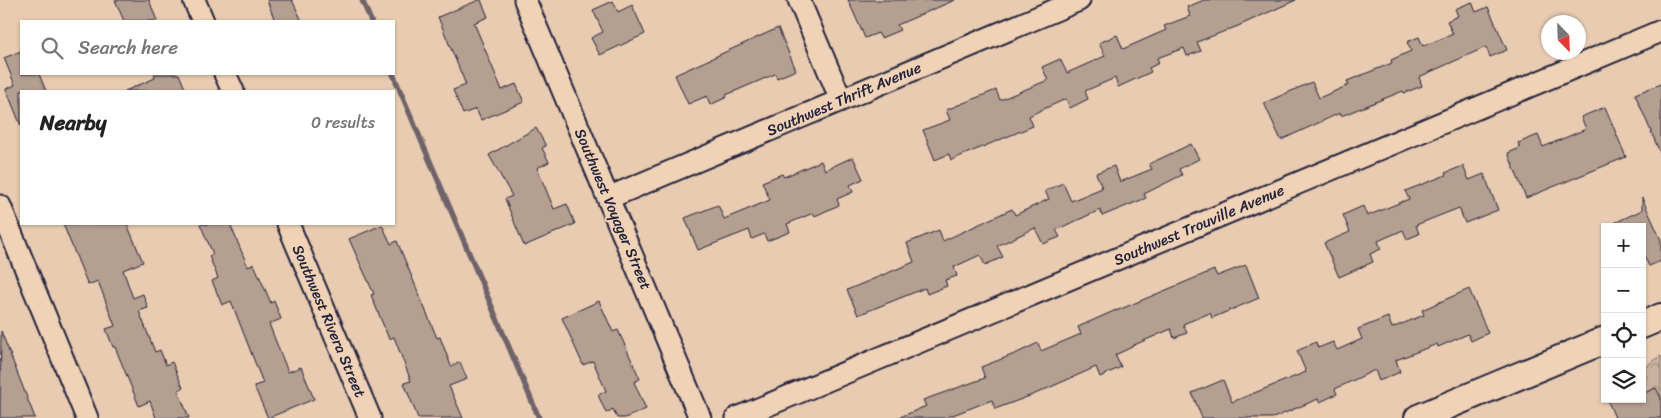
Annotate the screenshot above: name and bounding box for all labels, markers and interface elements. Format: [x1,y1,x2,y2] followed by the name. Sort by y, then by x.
[1541,15,1586,60] north arrow
[20,20,395,75] search box
[78,31,178,64] text: Search here
[38,34,66,62] icon: search
[763,55,926,143] street label: Southwest Thrift Avenue
[40,104,106,142] text: Nearby
[311,108,375,137] text: 0 results
[567,124,659,294] street label: Southwest Voyager Street
[1110,177,1289,273] street label: Southwest Trouville Avenue
[1601,223,1646,403] map controls
[1601,223,1646,268] button: +
[285,240,373,402] street label: Southwest Rivera Street
[1601,268,1646,313] button: −
[1601,313,1646,358] button: locate
[1601,358,1646,403] button: layers

